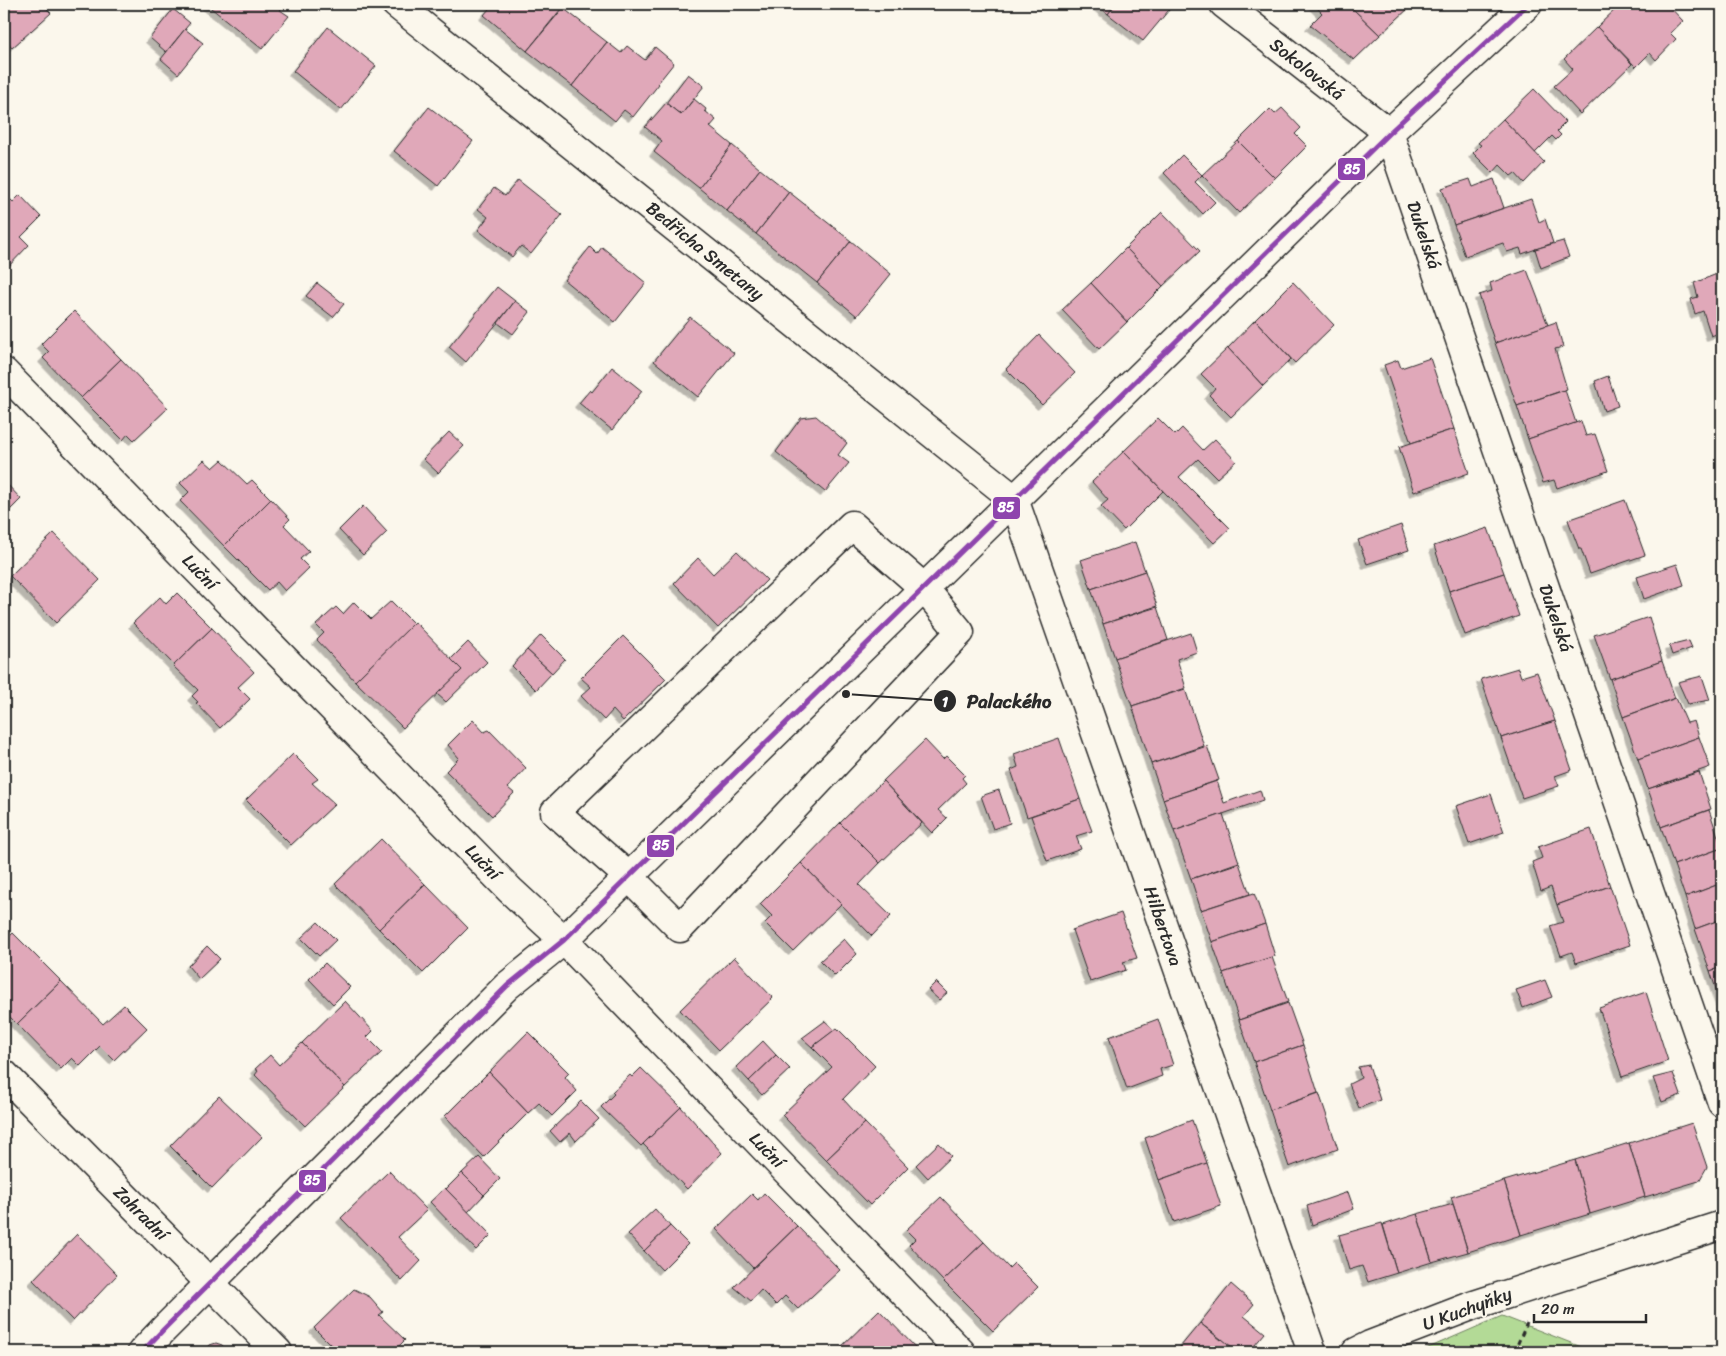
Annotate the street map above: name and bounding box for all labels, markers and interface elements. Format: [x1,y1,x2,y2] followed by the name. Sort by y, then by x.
[1262,29,1352,109] street label: Sokolovská
[1337,157,1366,181] line badge: 85
[1343,157,1361,182] text: 85
[639,193,772,309] street label: Bedřicha Smetany
[1397,197,1451,273] street label: Dukelská
[997,495,1015,520] text: 85
[992,496,1021,520] line badge: 85
[174,546,227,600] street label: Luční
[1529,580,1583,656] street label: Dukelská
[932,684,1062,718] callout: Palackého
[967,685,1052,718] text: Palackého
[942,689,949,715] text: 1
[652,833,670,858] text: 85
[646,834,675,858] line badge: 85
[457,836,510,890] street label: Luční
[1134,881,1192,971] street label: Hilbertova
[741,1124,794,1178] street label: Luční
[303,1168,321,1193] text: 85
[298,1169,327,1193] line badge: 85
[105,1177,178,1250] street label: Zahradní
[1418,1278,1517,1340] street label: U Kuchyňky
[1534,1291,1646,1323] scale bar
[1541,1296,1575,1322] text: 20 m

